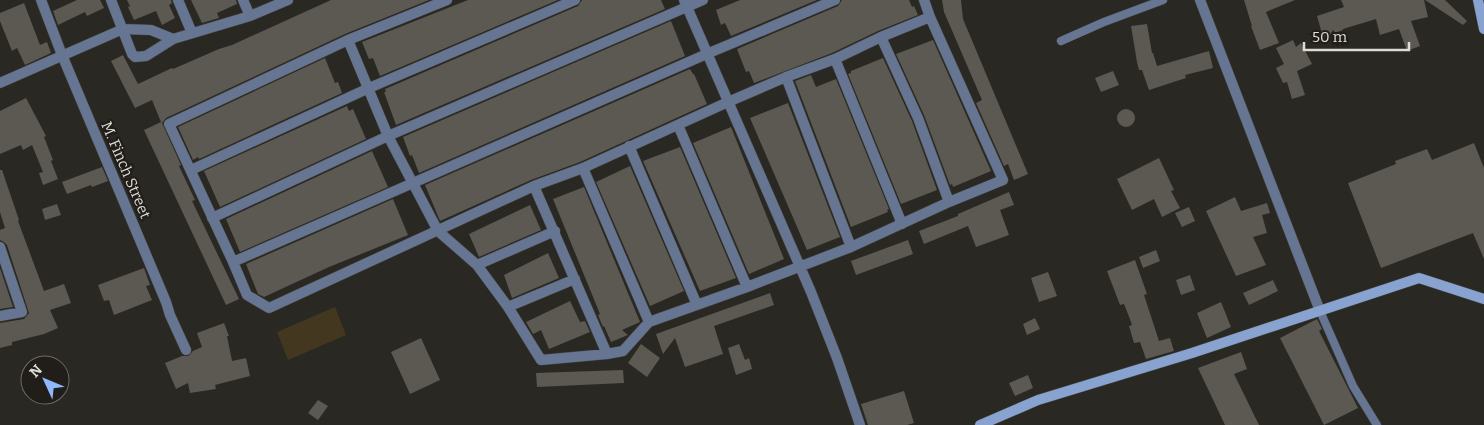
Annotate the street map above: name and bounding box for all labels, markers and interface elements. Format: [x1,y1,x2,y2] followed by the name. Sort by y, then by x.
[1304,20,1409,52] scale bar
[1312,28,1348,46] text: 50 m
[97,119,155,222] street label: M. Finch Street
[20,355,70,405] north arrow
[26,361,46,381] text: N

